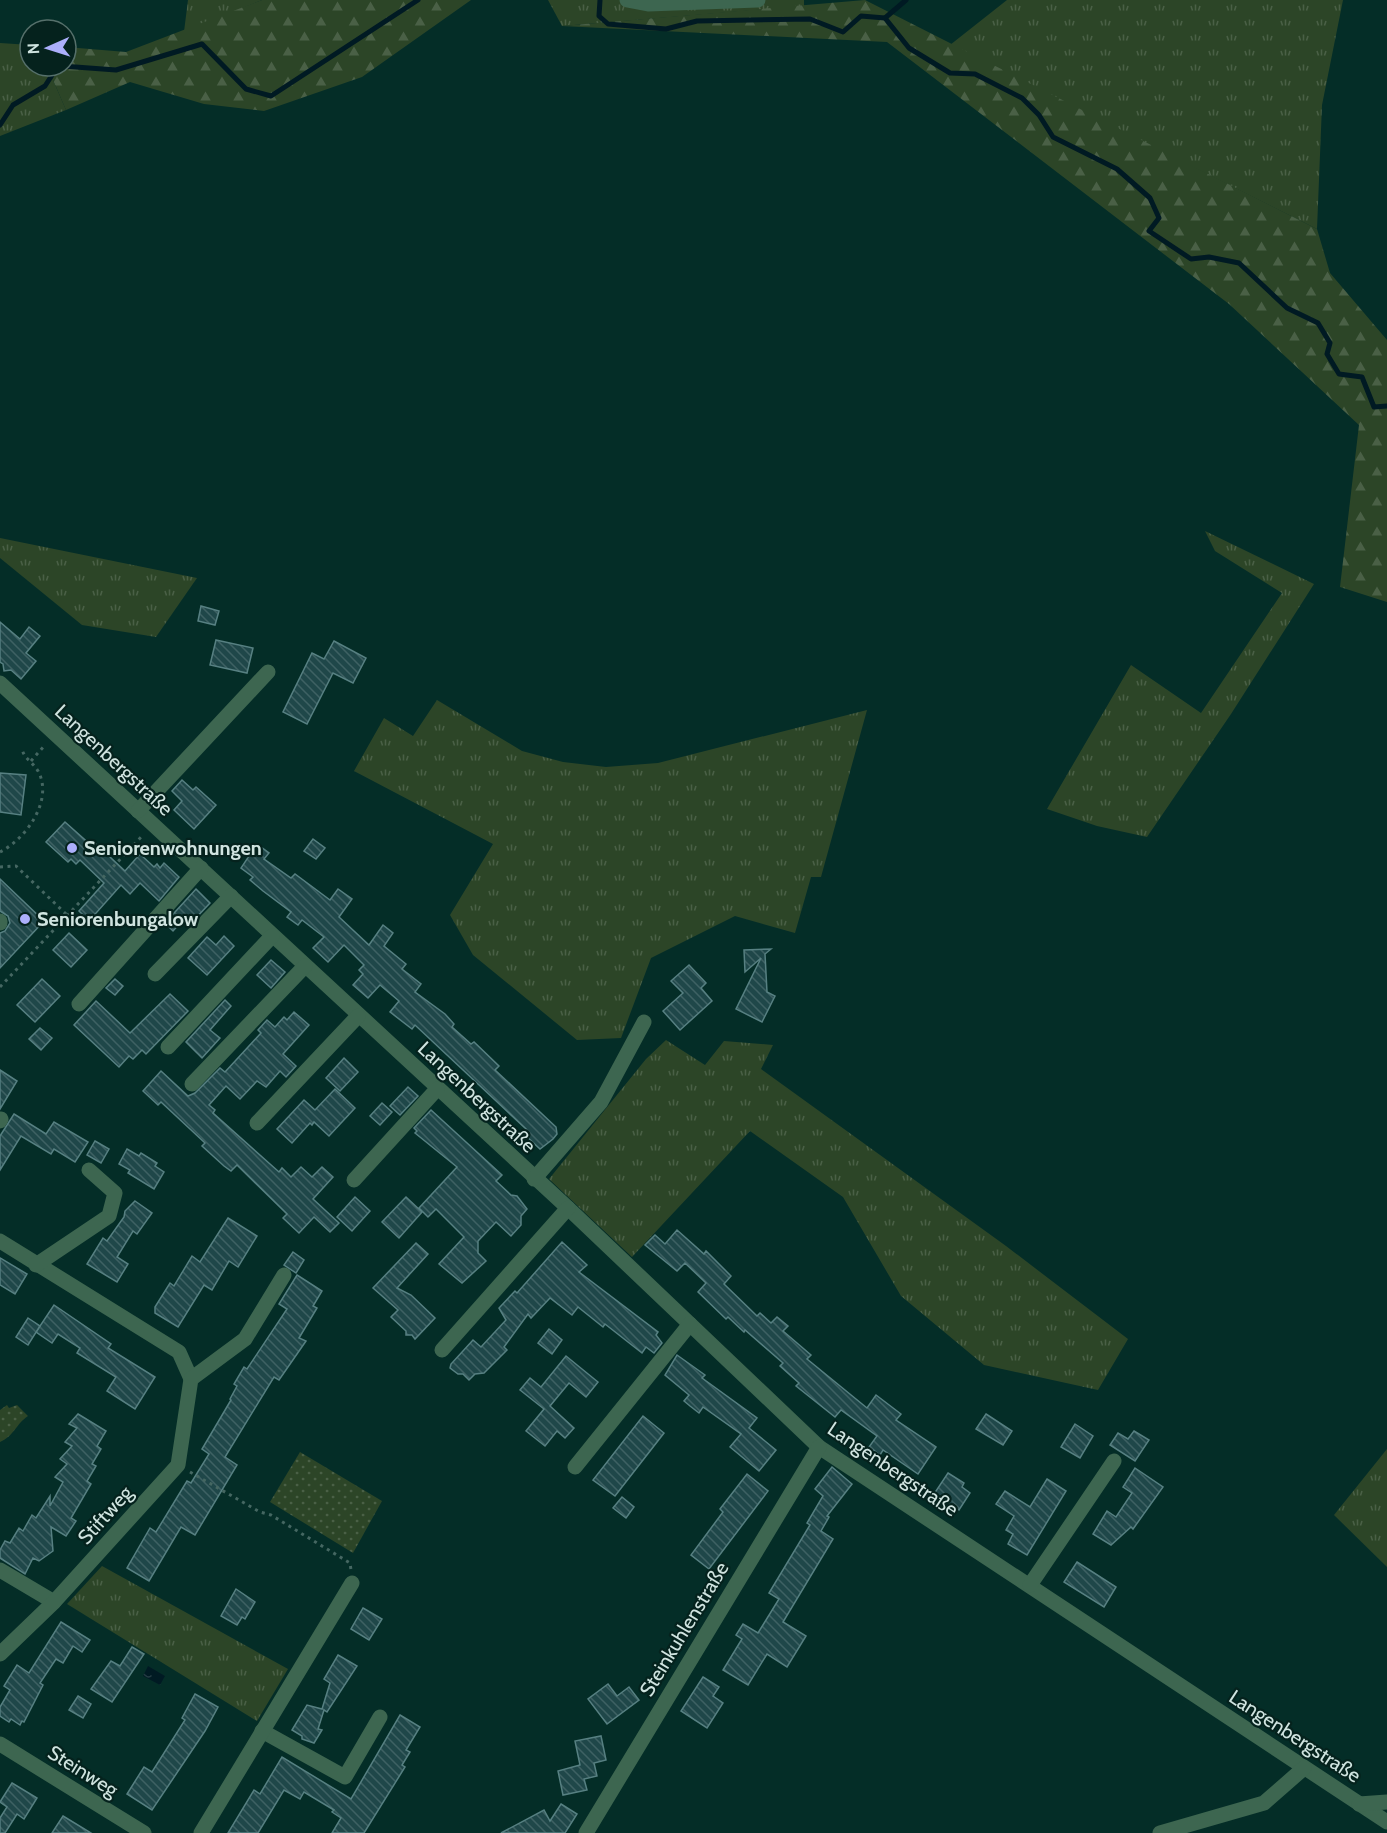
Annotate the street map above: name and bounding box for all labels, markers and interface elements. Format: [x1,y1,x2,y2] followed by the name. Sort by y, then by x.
[18,18,78,78] north arrow
[24,43,43,55] text: N
[50,699,178,821] street label: Langenbergstraße
[84,836,262,860] place label: Seniorenwohnungen
[65,841,79,855] marker: Seniorenwohnungen
[37,907,199,931] place label: Seniorenbungalow
[18,912,32,926] marker: Seniorenbungalow
[413,1036,541,1158] street label: Langenbergstraße
[823,1417,963,1521] street label: Langenbergstraße
[73,1480,138,1549] street label: Stiftweg
[634,1557,734,1701] street label: Steinkuhlenstraße
[1225,1684,1365,1788] street label: Langenbergstraße
[44,1740,123,1802] street label: Steinweg

